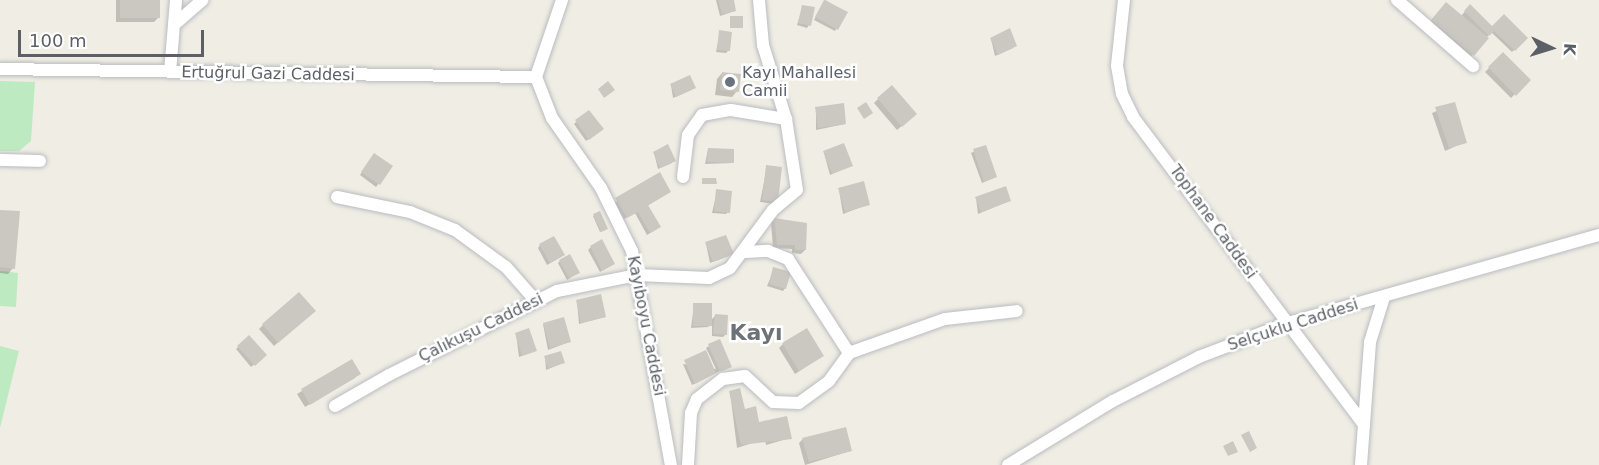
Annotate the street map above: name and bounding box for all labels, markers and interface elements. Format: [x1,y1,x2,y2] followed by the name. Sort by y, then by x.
[21,18,207,56] scale bar
[1521,18,1581,78] north arrow
[29,30,87,51] text: 100 m
[1560,42,1579,56] text: K
[181,63,355,85] street label: Ertuğrul Gazi Caddesi
[742,63,856,101] place label: Kayı Mahallesi Camii
[723,75,737,89] marker: Kayı Mahallesi Camii
[1165,161,1261,283] street label: Tophane Caddesi
[623,254,669,398] street label: Kayıboyu Caddesi
[416,290,546,366] street label: Çalıkuşu Caddesi
[1225,295,1361,355] street label: Selçuklu Caddesi
[729,320,783,346] district label: Kayı

